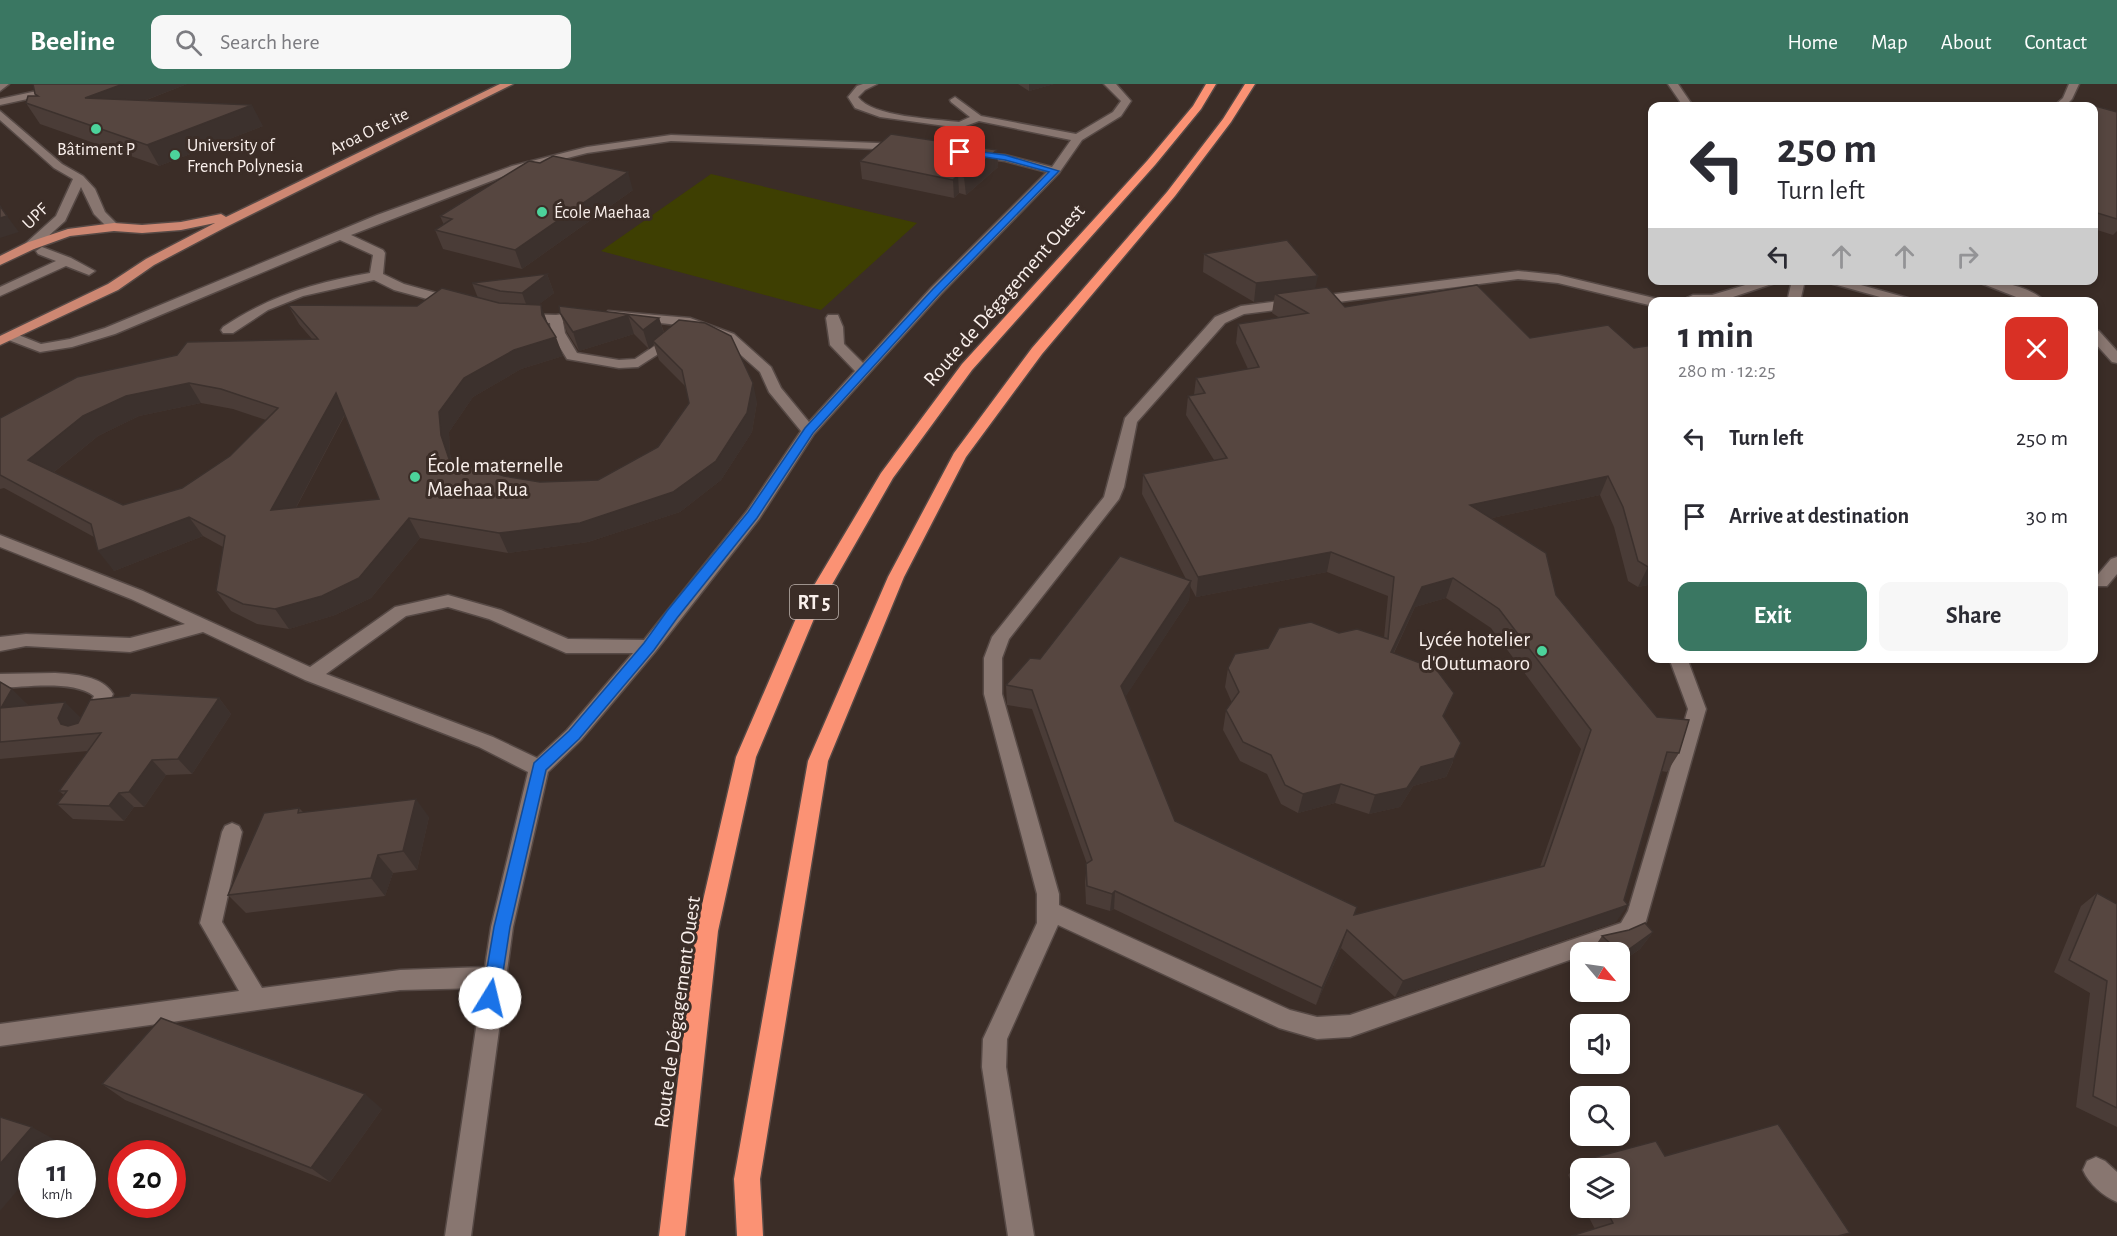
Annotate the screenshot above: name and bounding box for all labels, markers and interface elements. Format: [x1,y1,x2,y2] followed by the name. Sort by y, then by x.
[151,15,571,69] search box
[172,26,205,59] icon: search
[30,28,115,56] text: Beeline
[220,31,320,53] text: Search here
[1787,32,1838,53] text: Home
[1871,32,1908,53] text: Map
[1941,32,1991,53] text: About
[2024,32,2087,53] text: Contact
[327,105,412,159] street label: Aroa O te ite
[89,122,103,136] marker: Bâtiment P
[934,126,985,177] pin
[1678,126,1756,204] icon: left
[1777,128,1877,170] text: 250 m
[943,135,976,168] icon: arrive
[187,137,303,176] place label: University of French Polynesia
[57,141,135,159] place label: Bâtiment P
[168,148,182,162] marker: University of French Polynesia
[1777,177,1865,204] text: Turn left
[19,200,52,233] street label: UPF
[920,200,1089,390] street label: Route de Dégagement Ouest
[554,201,650,222] place label: École Maehaa
[535,205,549,219] marker: École Maehaa
[1762,240,1795,273] icon: left
[1825,240,1858,273] icon: ahead
[1888,240,1921,273] icon: ahead
[1951,240,1984,273] icon: right
[2005,317,2068,380] button: close
[1678,318,1754,354] text: 1 min
[1678,361,1776,381] text: 280 m · 12:25
[1678,422,1711,455] icon: left
[1729,427,1803,449] text: Turn left
[2016,427,2068,449] text: 250 m
[427,453,563,500] place label: École maternelle Maehaa Rua
[408,470,422,484] marker: École maternelle Maehaa Rua
[1678,500,1711,533] icon: arrive
[1729,505,1909,527] text: Arrive at destination
[2026,505,2068,527] text: 30 m
[1678,582,1867,651] button: Exit
[1879,582,2068,651] button: Share
[790,585,838,619] road number: RT 5
[1418,629,1530,674] place label: Lycée hotelier d'Outumaoro
[1535,644,1549,658] marker: Lycée hotelier d'Outumaoro
[651,895,704,1129] street label: Route de Dégagement Ouest
[1570,942,1630,1002] north arrow
[1570,942,1630,1218] map controls
[458,966,522,1030] position arrow
[1570,1014,1630,1074] button: sound
[1570,1086,1630,1146] button: search
[108,1140,186,1218] speed limit sign: 20
[46,1157,68,1187] text: 11
[1570,1158,1630,1218] button: layers
[42,1187,72,1202] text: km/h

